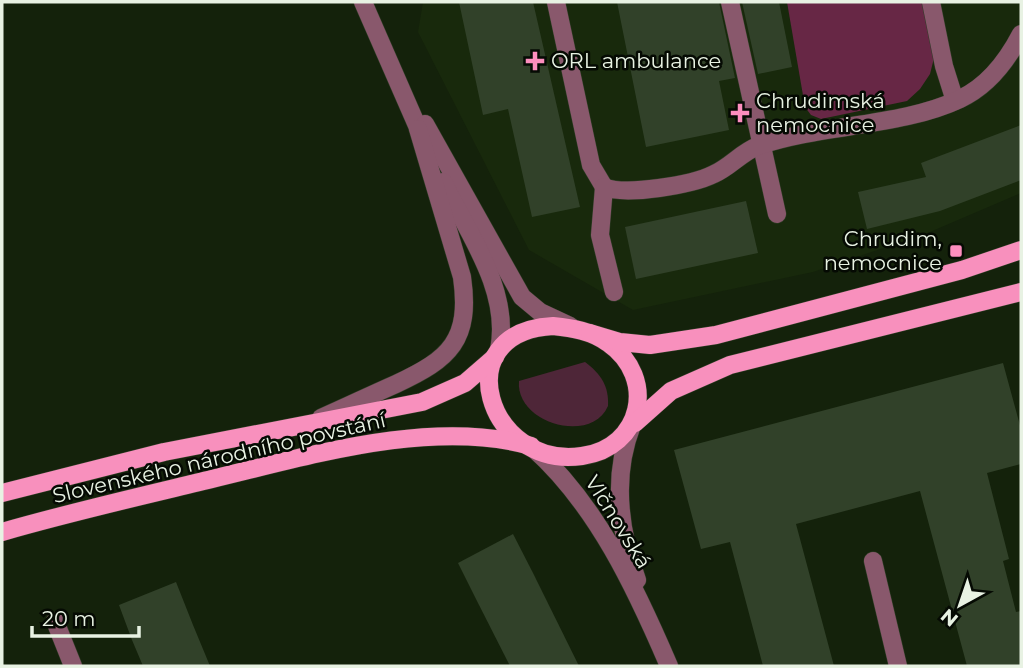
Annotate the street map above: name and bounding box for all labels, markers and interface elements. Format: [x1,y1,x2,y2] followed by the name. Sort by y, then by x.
[551,48,721,73] place label: ORL ambulance
[525,51,545,71] marker: ORL ambulance
[756,88,885,137] place label: Chrudimská nemocnice
[730,103,750,123] marker: Chrudimská nemocnice
[824,226,942,275] place label: Chrudim, nemocnice
[948,243,964,259] marker: Chrudim, nemocnice
[50,407,389,508] street label: Slovenského národního povstání
[580,471,657,573] street label: Vlčnovská
[925,570,995,640] north arrow
[32,594,138,638] scale bar
[936,604,963,631] text: N
[42,606,96,631] text: 20 m

